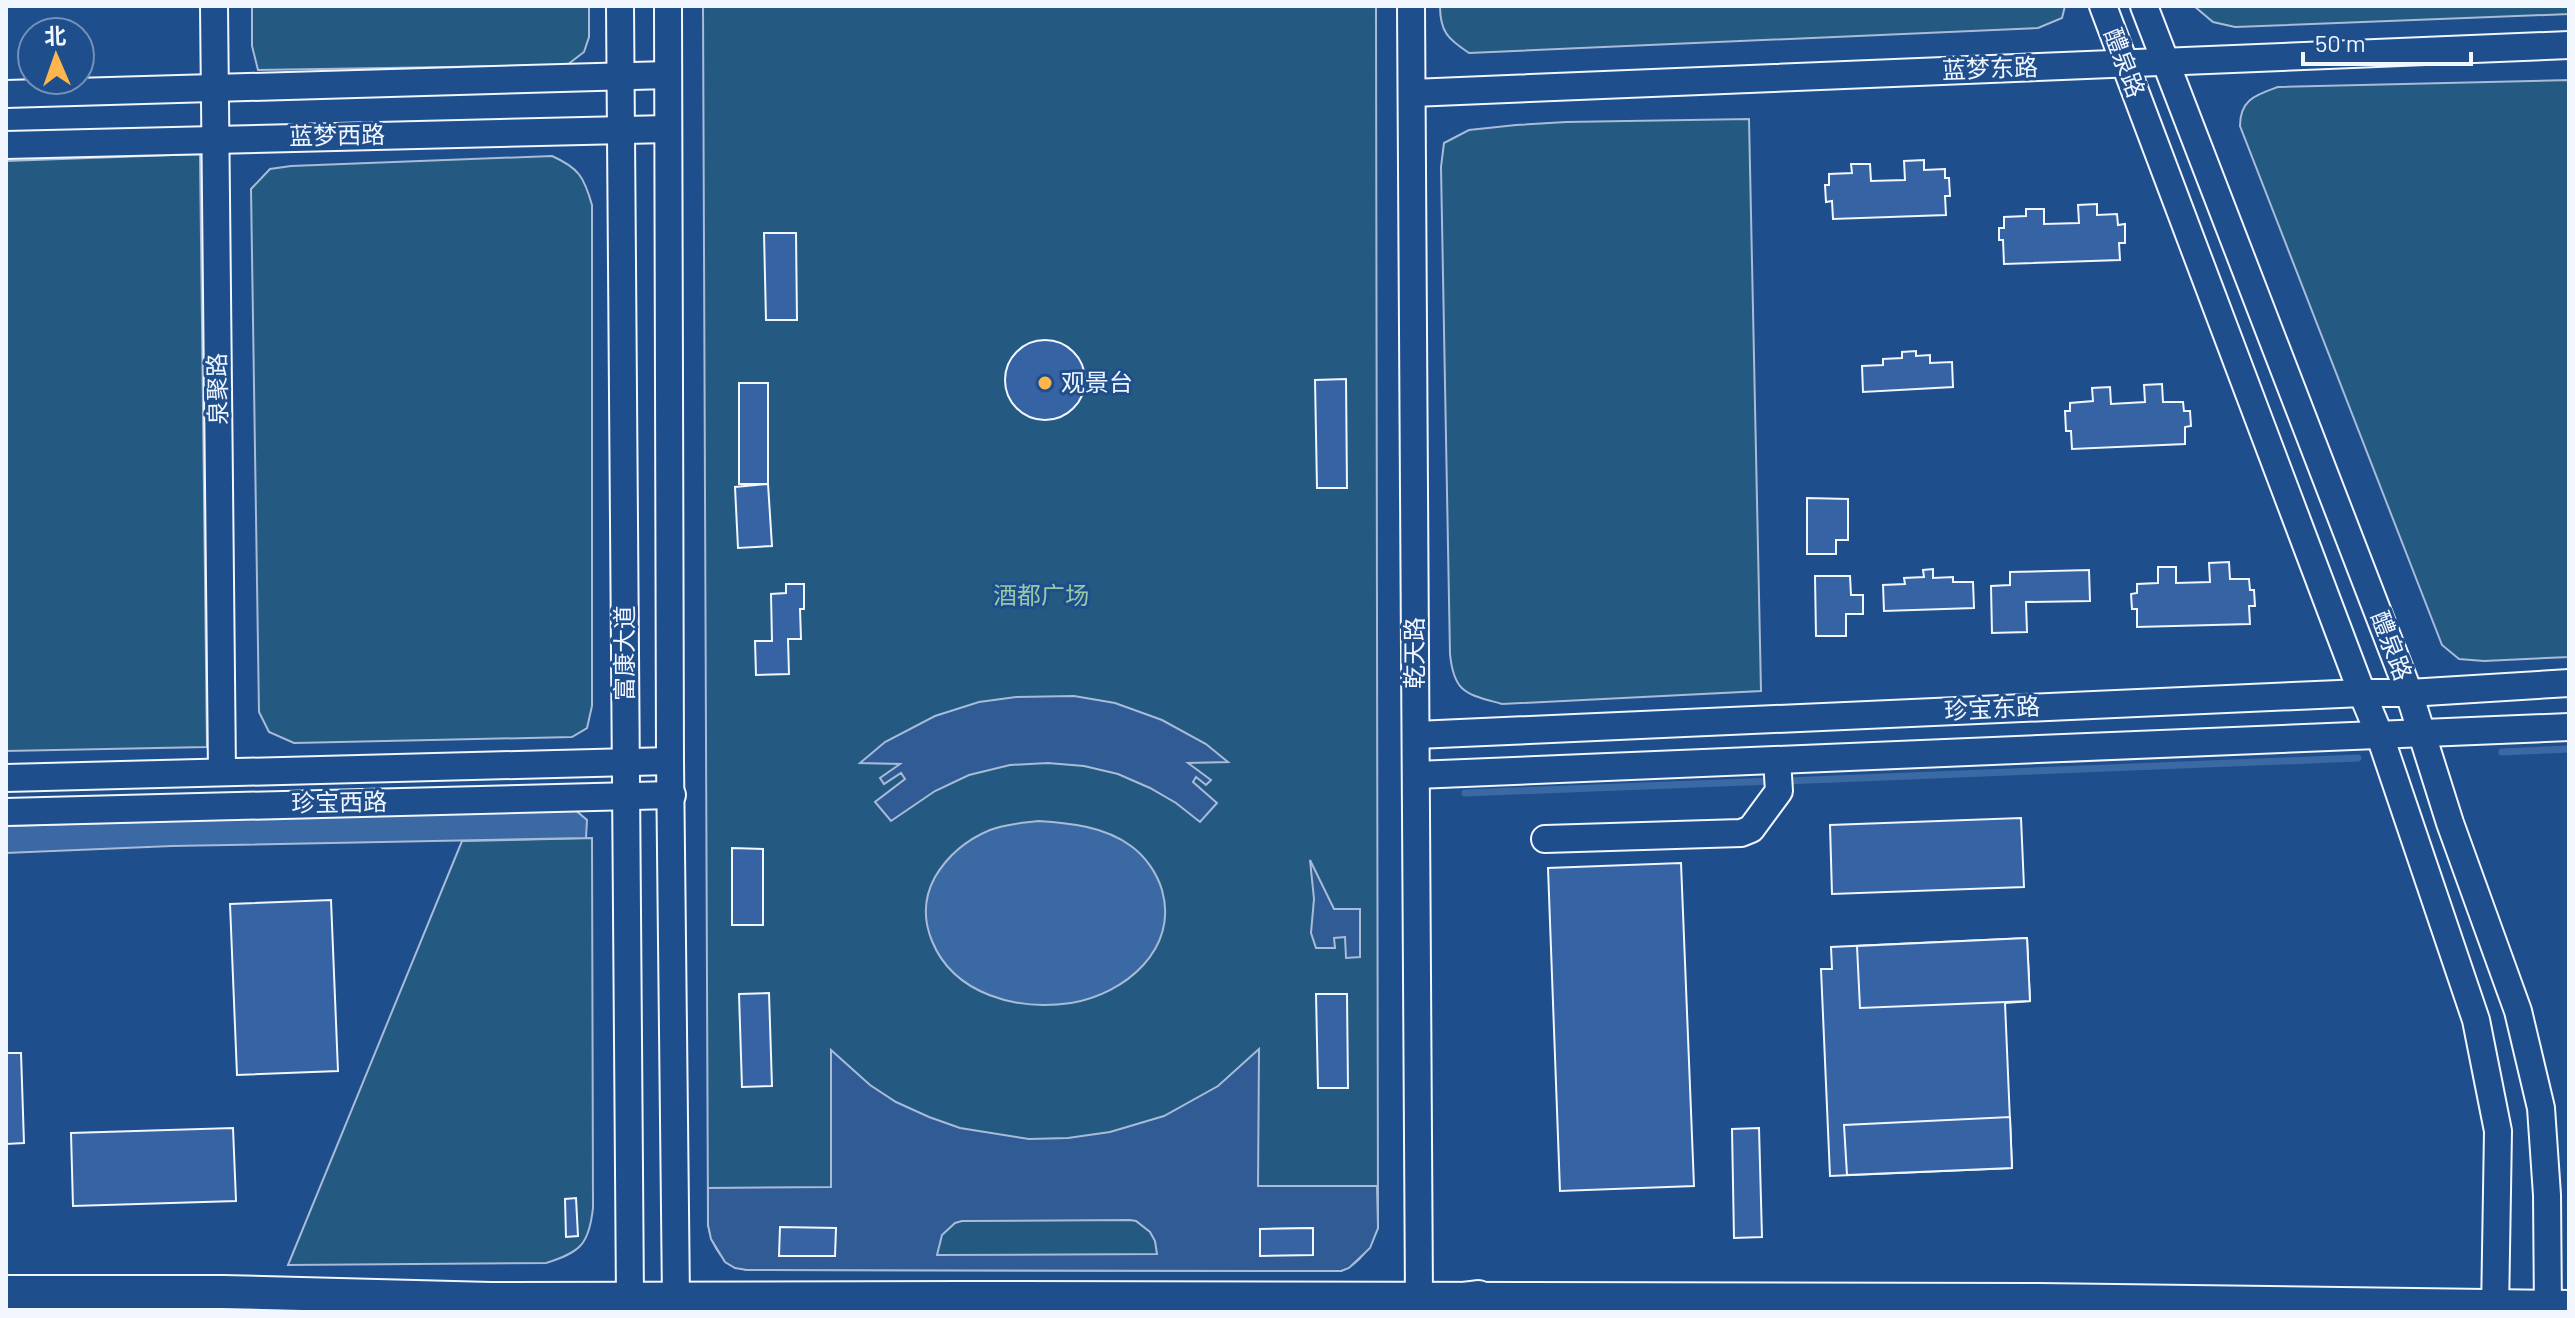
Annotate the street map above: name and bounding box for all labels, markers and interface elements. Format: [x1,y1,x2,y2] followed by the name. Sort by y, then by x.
[16,16,96,96] north arrow
[2303,16,2471,66] scale bar
[44,22,67,48] text: 北
[2099,24,2152,101] street label: 醴泉路
[2315,28,2366,57] text: 50 m
[1941,51,2038,84] street label: 蓝梦东路
[289,119,385,150] street label: 蓝梦西路
[201,353,232,425] street label: 泉聚路
[1061,367,1133,396] place label: 观景台
[1036,374,1054,392] marker: 观景台
[993,580,1089,609] park label: 酒都广场
[609,605,638,701] street label: 富康大道
[2366,607,2419,684] street label: 醴泉路
[1399,617,1428,689] street label: 乾天路
[1943,691,2041,724] street label: 珍宝东路
[291,786,387,817] street label: 珍宝西路

